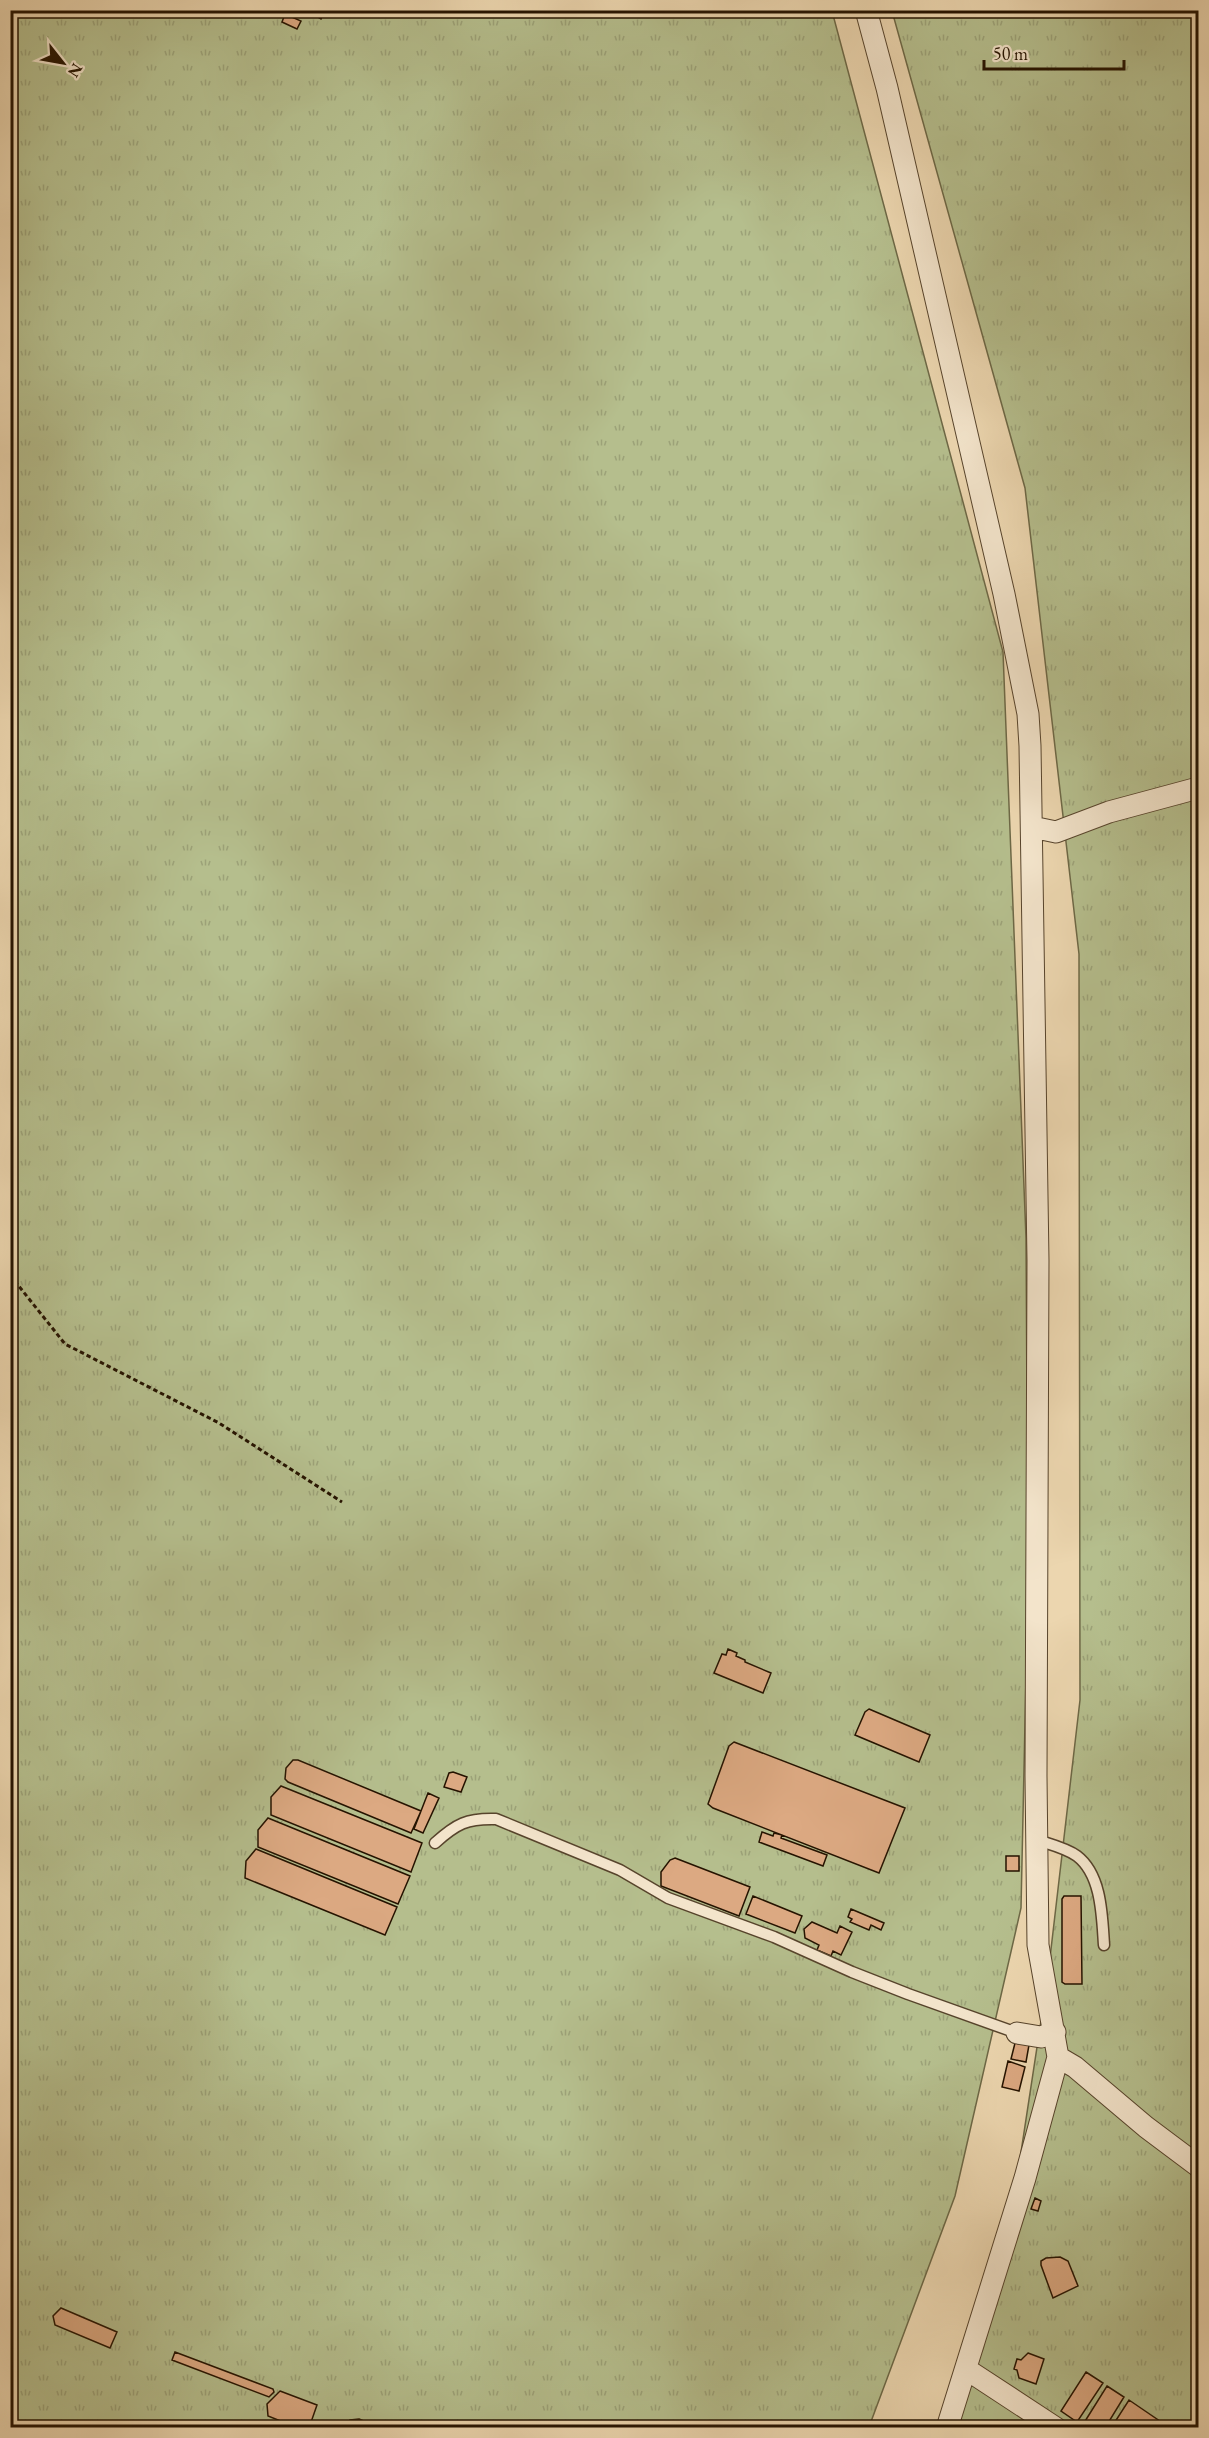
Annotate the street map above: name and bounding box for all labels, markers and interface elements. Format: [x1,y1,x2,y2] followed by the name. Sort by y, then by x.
[33,33,93,93] north arrow
[984,33,1124,71] scale bar
[993,42,1028,65] text: 50 m
[63,60,88,81] text: N

